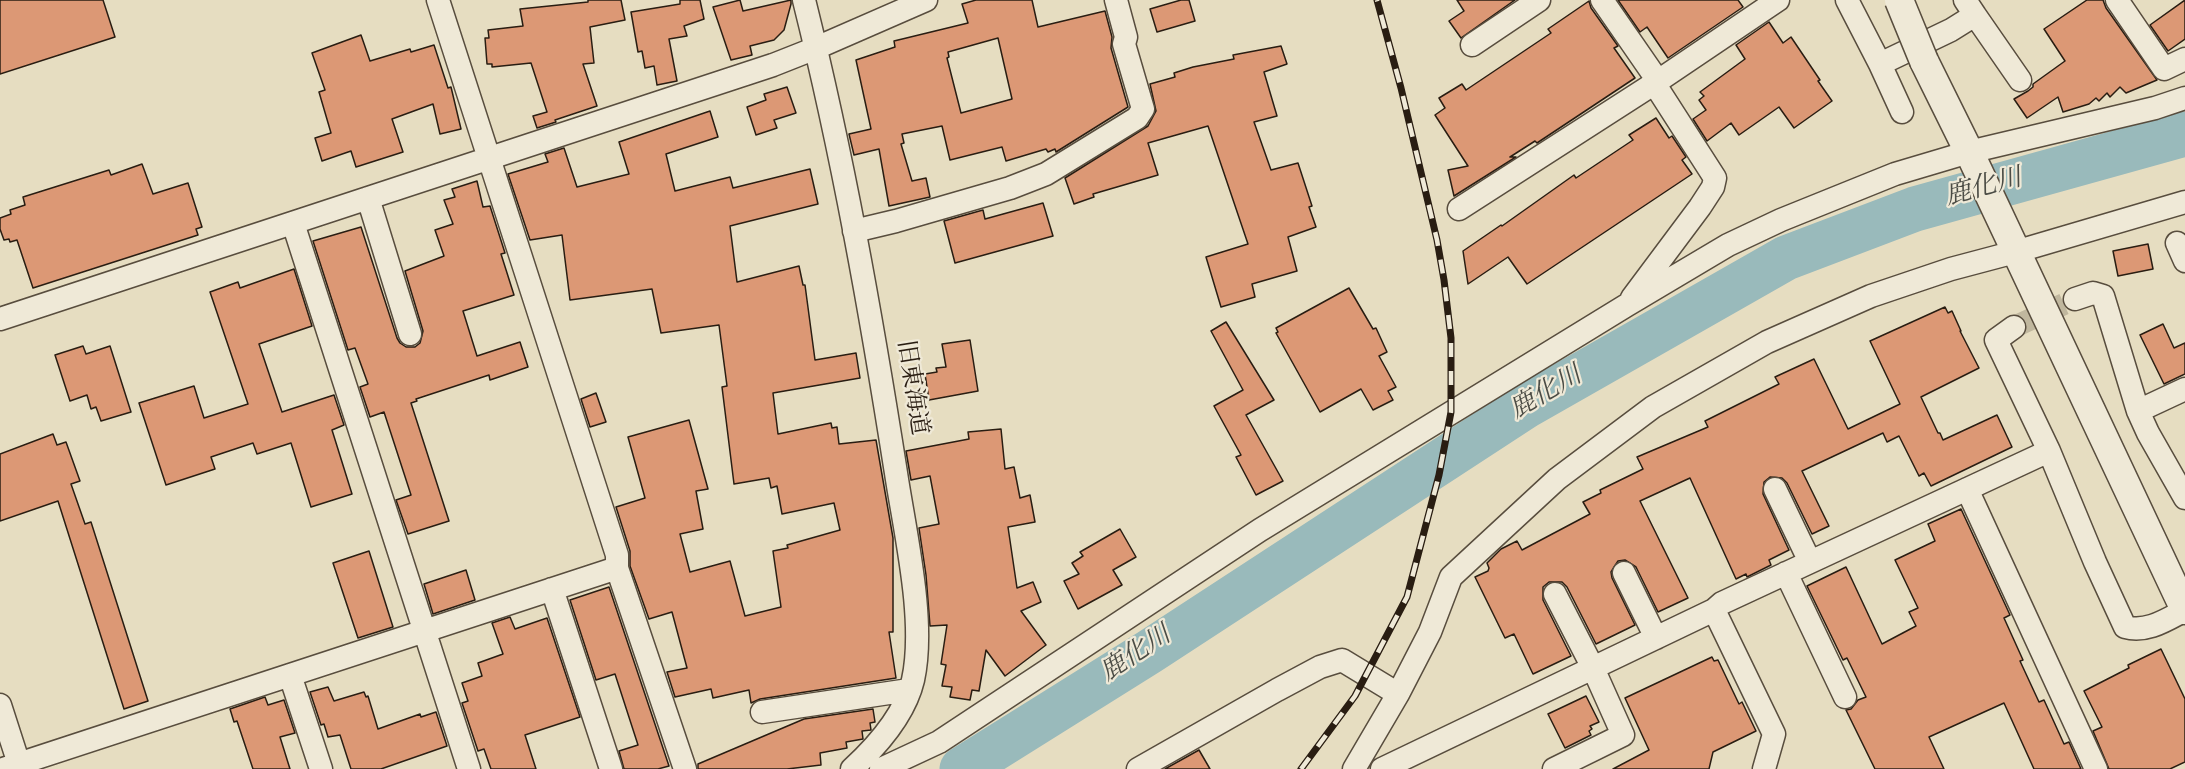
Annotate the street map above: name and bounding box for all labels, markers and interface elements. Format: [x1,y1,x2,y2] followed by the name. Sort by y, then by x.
[1942,165,2026,215] water label: 鹿化川
[888,338,932,438] street label: 旧東海道
[1505,362,1589,428] water label: 鹿化川
[1096,622,1178,690] water label: 鹿化川

